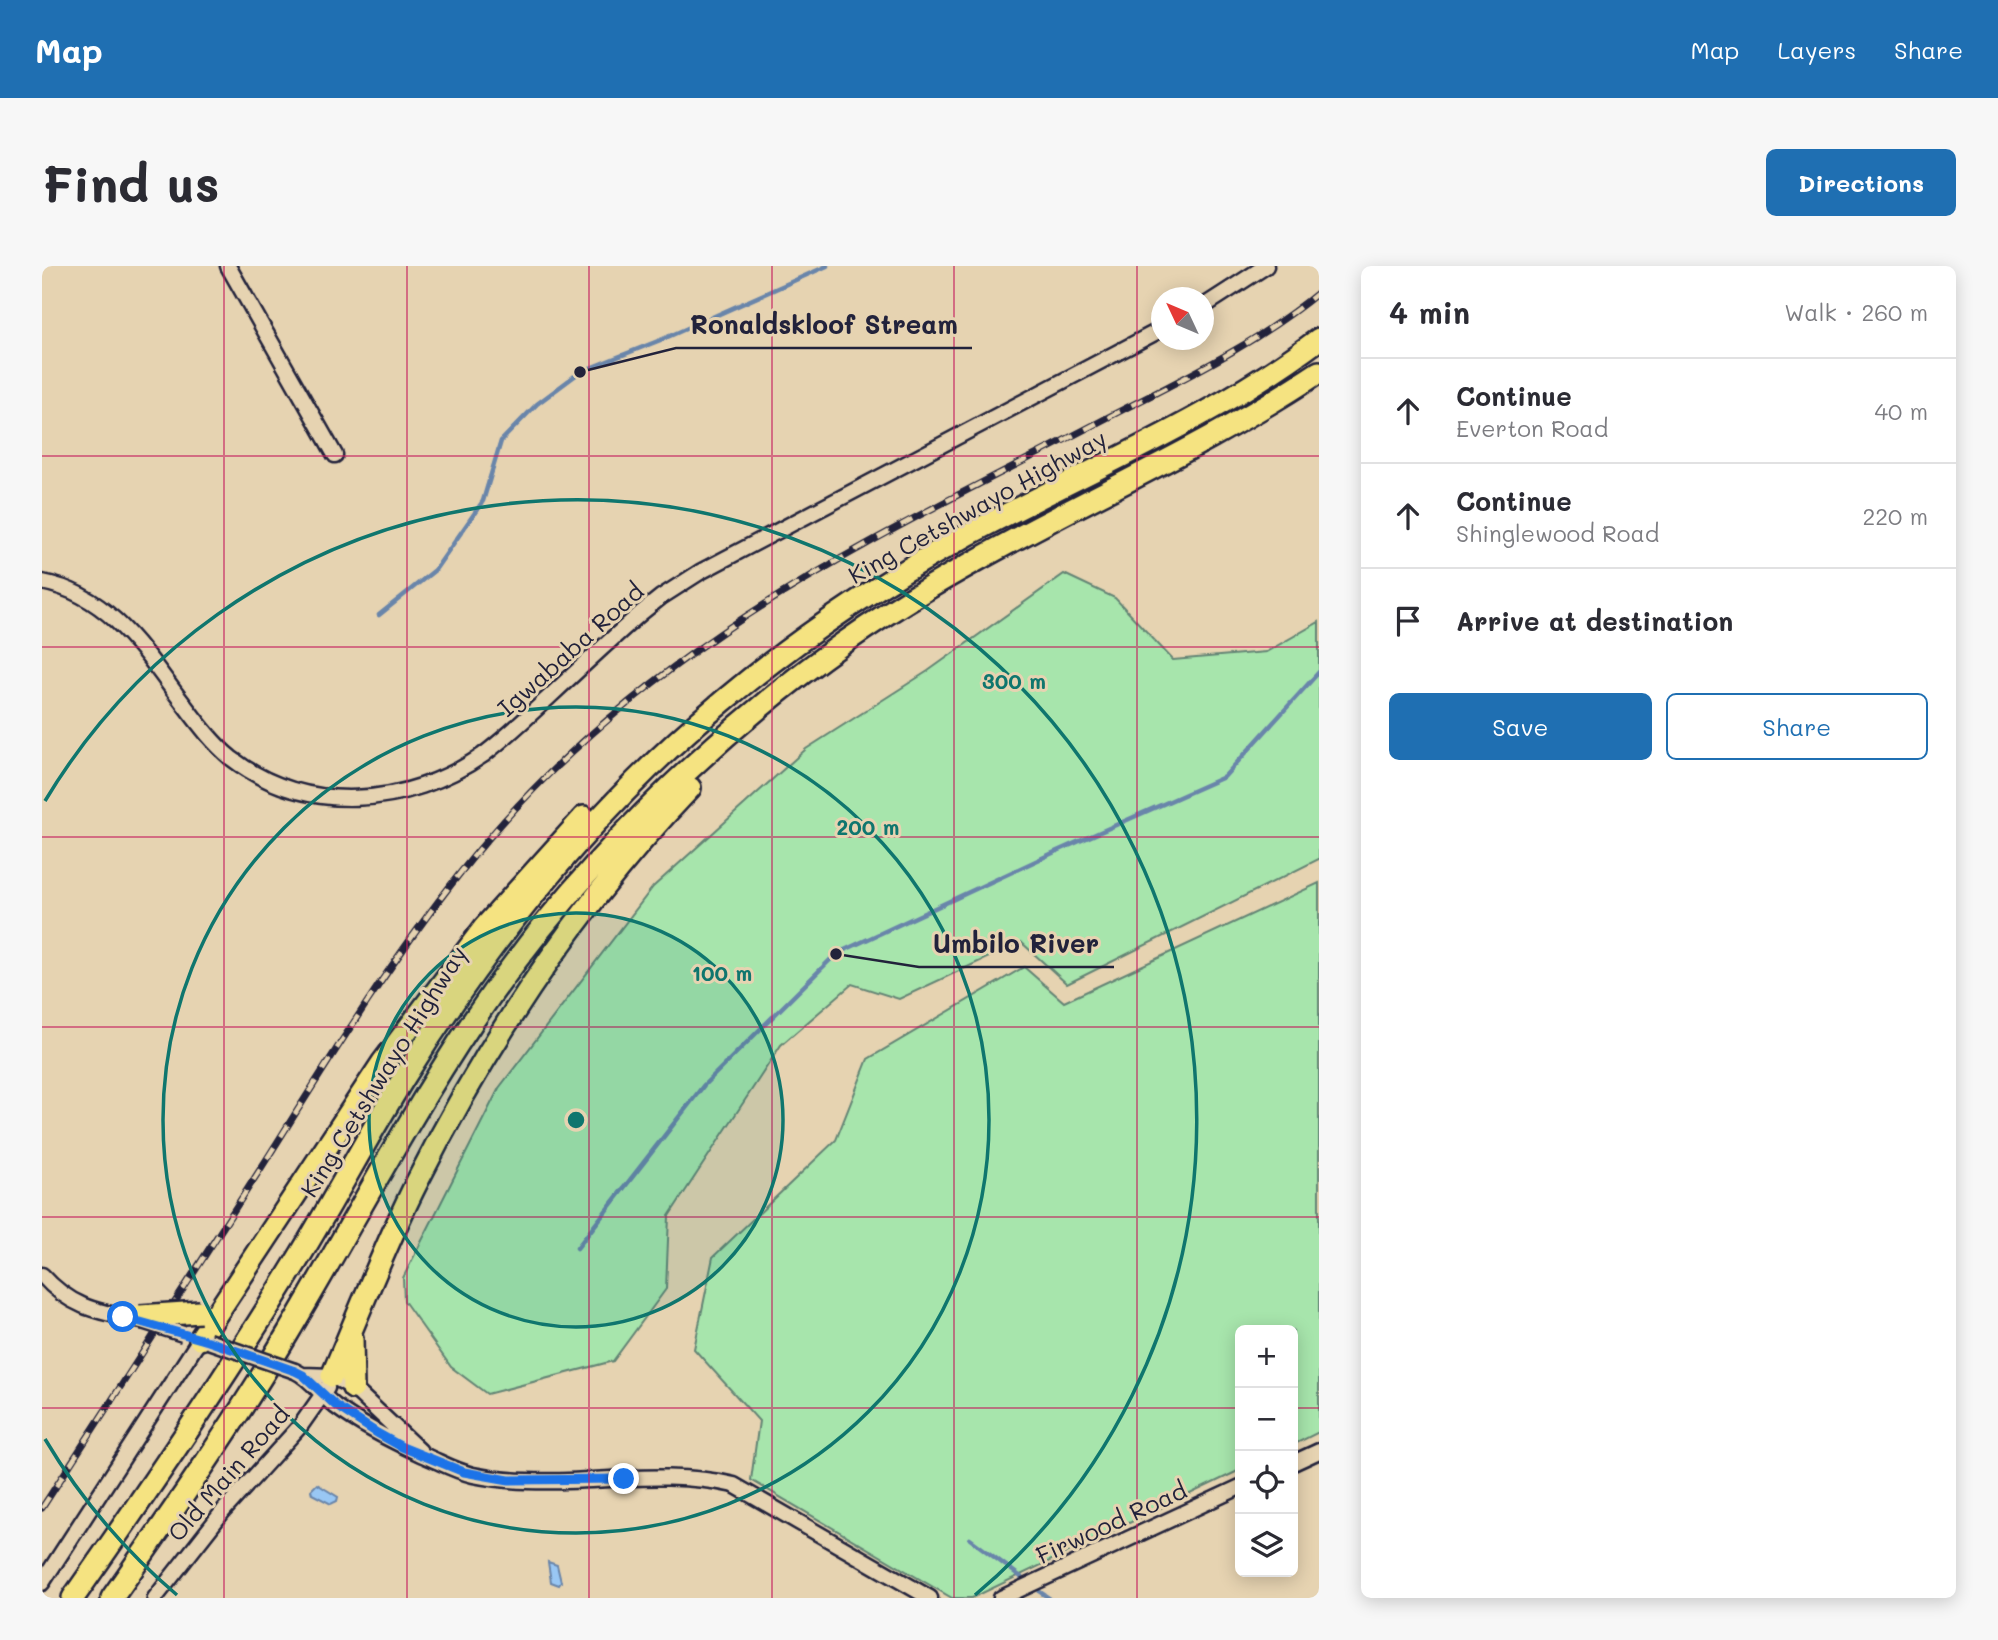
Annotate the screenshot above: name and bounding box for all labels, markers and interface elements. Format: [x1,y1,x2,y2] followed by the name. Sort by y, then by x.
[35,28,103,71] text: Map
[1691,34,1739,65] text: Map
[1777,34,1856,65] text: Layers
[1894,34,1963,65] text: Share
[1766,149,1956,216] button: Directions
[42,151,220,214] text: Find us
[1151,287,1214,350] north arrow
[1389,292,1470,332] text: 4 min
[1784,297,1928,327] text: Walk · 260 m
[676,301,972,348] callout: Ronaldskloof Stream
[690,307,958,341] text: Ronaldskloof Stream
[1456,379,1572,413] text: Continue
[1389,392,1427,430] icon: ahead
[1875,396,1928,426] text: 40 m
[1456,413,1608,443] text: Everton Road
[842,422,1112,590] street label: King Cetshwayo Highway
[1456,484,1572,518] text: Continue
[1389,497,1427,535] icon: ahead
[1862,501,1928,531] text: 220 m
[1456,518,1659,548] text: Shinglewood Road
[491,575,649,723] street label: Igwababa Road
[1389,602,1427,640] icon: arrive
[1456,604,1733,638] text: Arrive at destination
[982,667,1046,694] text: 300 m
[1389,693,1652,760] button: Save
[1666,693,1928,760] button: Share
[837,813,899,840] text: 200 m
[919,920,1114,967] callout: Umbilo River
[933,926,1099,960] text: Umbilo River
[293,940,473,1202] street label: King Cetshwayo Highway
[692,959,752,986] text: 100 m
[564,1108,588,1132] centre of rings
[107,1301,138,1332] route start
[1235,1325,1298,1577] map controls
[1235,1325,1298,1388] button: +
[1235,1388,1298,1451] button: −
[160,1399,296,1547] street label: Old Main Road
[1235,1451,1298,1514] button: locate
[608,1463,639,1494] route end
[1031,1474,1191,1570] street label: Firwood Road
[1235,1514,1298,1577] button: layers

